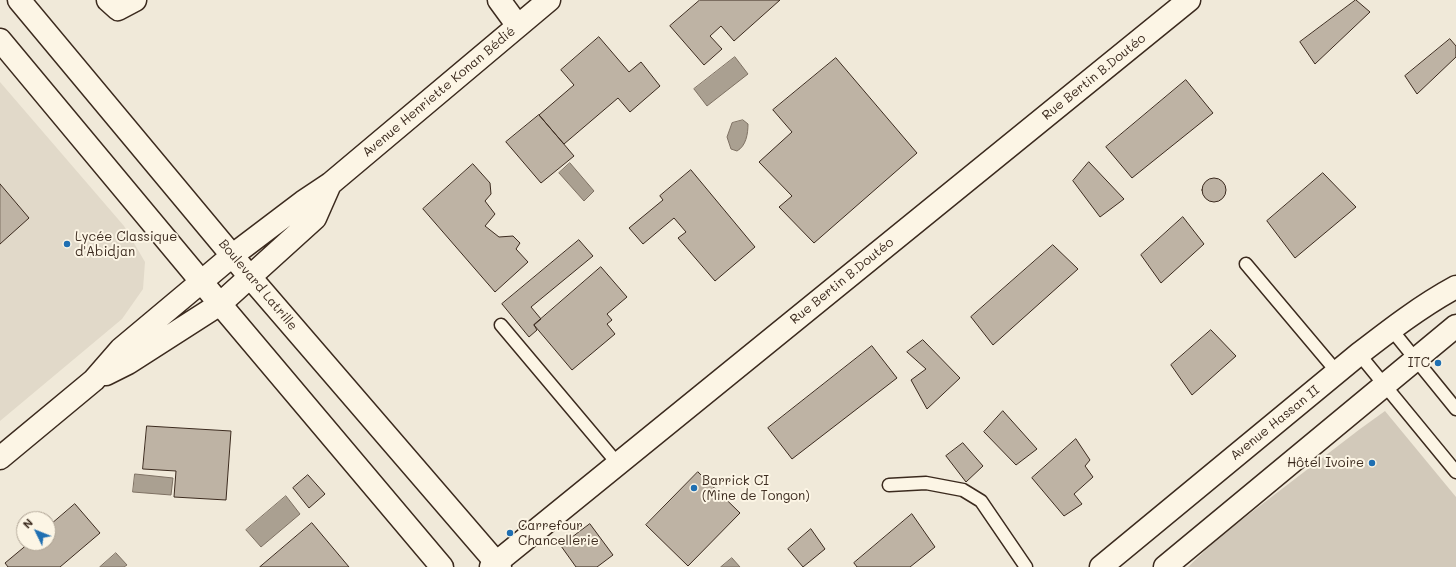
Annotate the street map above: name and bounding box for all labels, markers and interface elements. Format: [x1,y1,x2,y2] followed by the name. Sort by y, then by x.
[359,24,519,160] street label: Avenue Henriette Konan Bédié
[1039,31,1149,123] street label: Rue Bertin B.Doutéo
[75,229,177,260] place label: Lycée Classique d'Abidjan
[787,235,897,327] street label: Rue Bertin B.Doutéo
[215,236,301,334] street label: Boulevard Latrille
[62,239,72,249] marker: Lycée Classique d'Abidjan
[1408,355,1430,371] place label: ITC
[1433,358,1443,368] marker: ITC
[1227,382,1323,464] street label: Avenue Hassan II
[1287,455,1364,471] place label: Hôtel Ivoire
[1367,458,1377,468] marker: Hôtel Ivoire
[702,473,810,504] place label: Barrick CI (Mine de Tongon)
[689,483,699,493] marker: Barrick CI (Mine de Tongon)
[16,511,56,551] north arrow
[19,515,36,531] text: N
[518,518,599,549] place label: Carrefour Chancellerie
[505,528,515,538] marker: Carrefour Chancellerie

